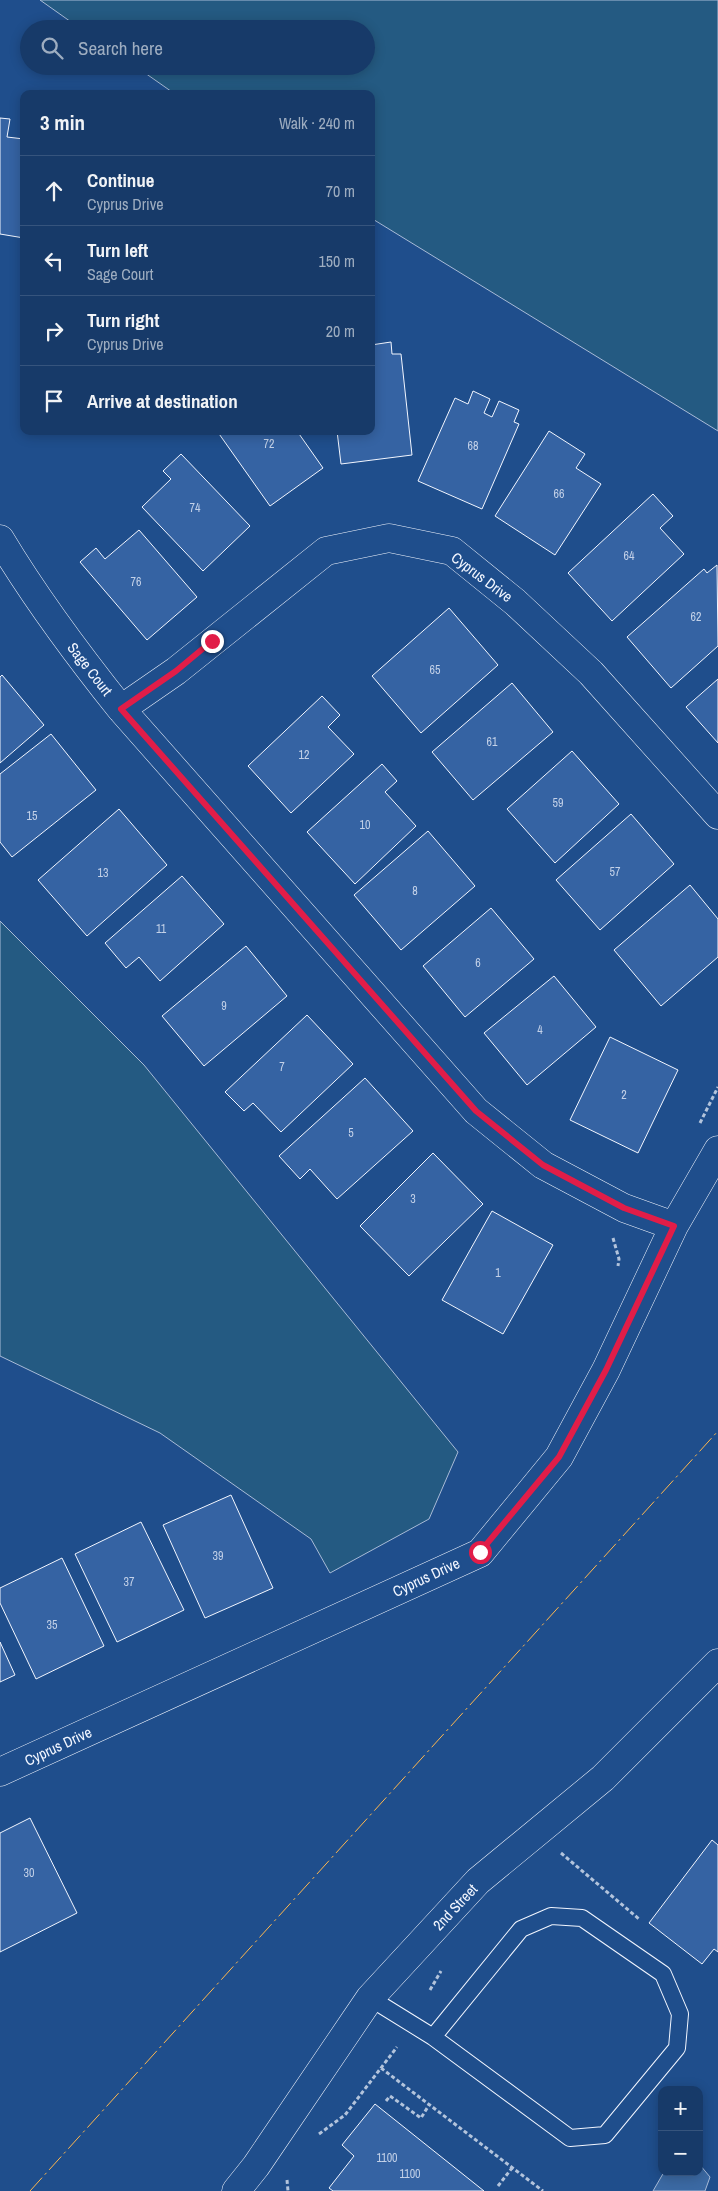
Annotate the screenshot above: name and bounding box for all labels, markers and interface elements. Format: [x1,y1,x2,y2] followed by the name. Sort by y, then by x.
[20,20,375,75] search box
[38,34,66,62] icon: search
[78,35,163,61] text: Search here
[40,108,85,137] text: 3 min
[279,112,355,134] text: Walk · 240 m
[87,167,155,193] text: Continue
[40,177,68,205] icon: ahead
[326,180,355,202] text: 70 m
[87,193,164,215] text: Cyprus Drive
[87,237,148,263] text: Turn left
[40,247,68,275] icon: left
[319,250,355,272] text: 150 m
[87,263,153,285] text: Sage Court
[87,307,159,333] text: Turn right
[40,317,68,345] icon: right
[326,320,355,342] text: 20 m
[87,333,164,355] text: Cyprus Drive
[40,387,68,415] icon: arrive
[87,388,238,414] text: Arrive at destination
[264,436,274,452] house number: 72
[468,438,478,454] house number: 68
[554,486,564,502] house number: 66
[190,500,201,516] house number: 74
[447,547,517,607] street label: Cyprus Drive
[624,548,635,564] house number: 64
[131,574,141,590] house number: 76
[691,609,701,625] house number: 62
[201,630,224,653] route end
[63,638,118,700] street label: Sage Court
[430,662,441,678] house number: 65
[487,734,498,750] house number: 61
[299,747,309,763] house number: 12
[553,795,563,811] house number: 59
[27,808,38,824] house number: 15
[360,817,370,833] house number: 10
[610,864,621,880] house number: 57
[98,865,108,881] house number: 13
[412,883,418,899] house number: 8
[156,921,167,937] house number: 11
[475,955,481,971] house number: 6
[221,998,227,1014] house number: 9
[537,1022,543,1038] house number: 4
[279,1059,285,1075] house number: 7
[621,1087,627,1103] house number: 2
[348,1125,354,1141] house number: 5
[410,1191,416,1207] house number: 3
[495,1265,501,1281] house number: 1
[469,1541,492,1564] route start
[213,1548,223,1564] house number: 39
[389,1552,463,1602] street label: Cyprus Drive
[124,1574,135,1590] house number: 37
[47,1617,58,1633] house number: 35
[21,1721,95,1771] street label: Cyprus Drive
[24,1865,34,1881] house number: 30
[428,1879,482,1935] street label: 2nd Street
[658,2086,703,2176] map controls
[658,2086,703,2131] button: +
[658,2131,703,2176] button: −
[376,2150,398,2166] house number: 1100
[399,2166,421,2182] house number: 1100

